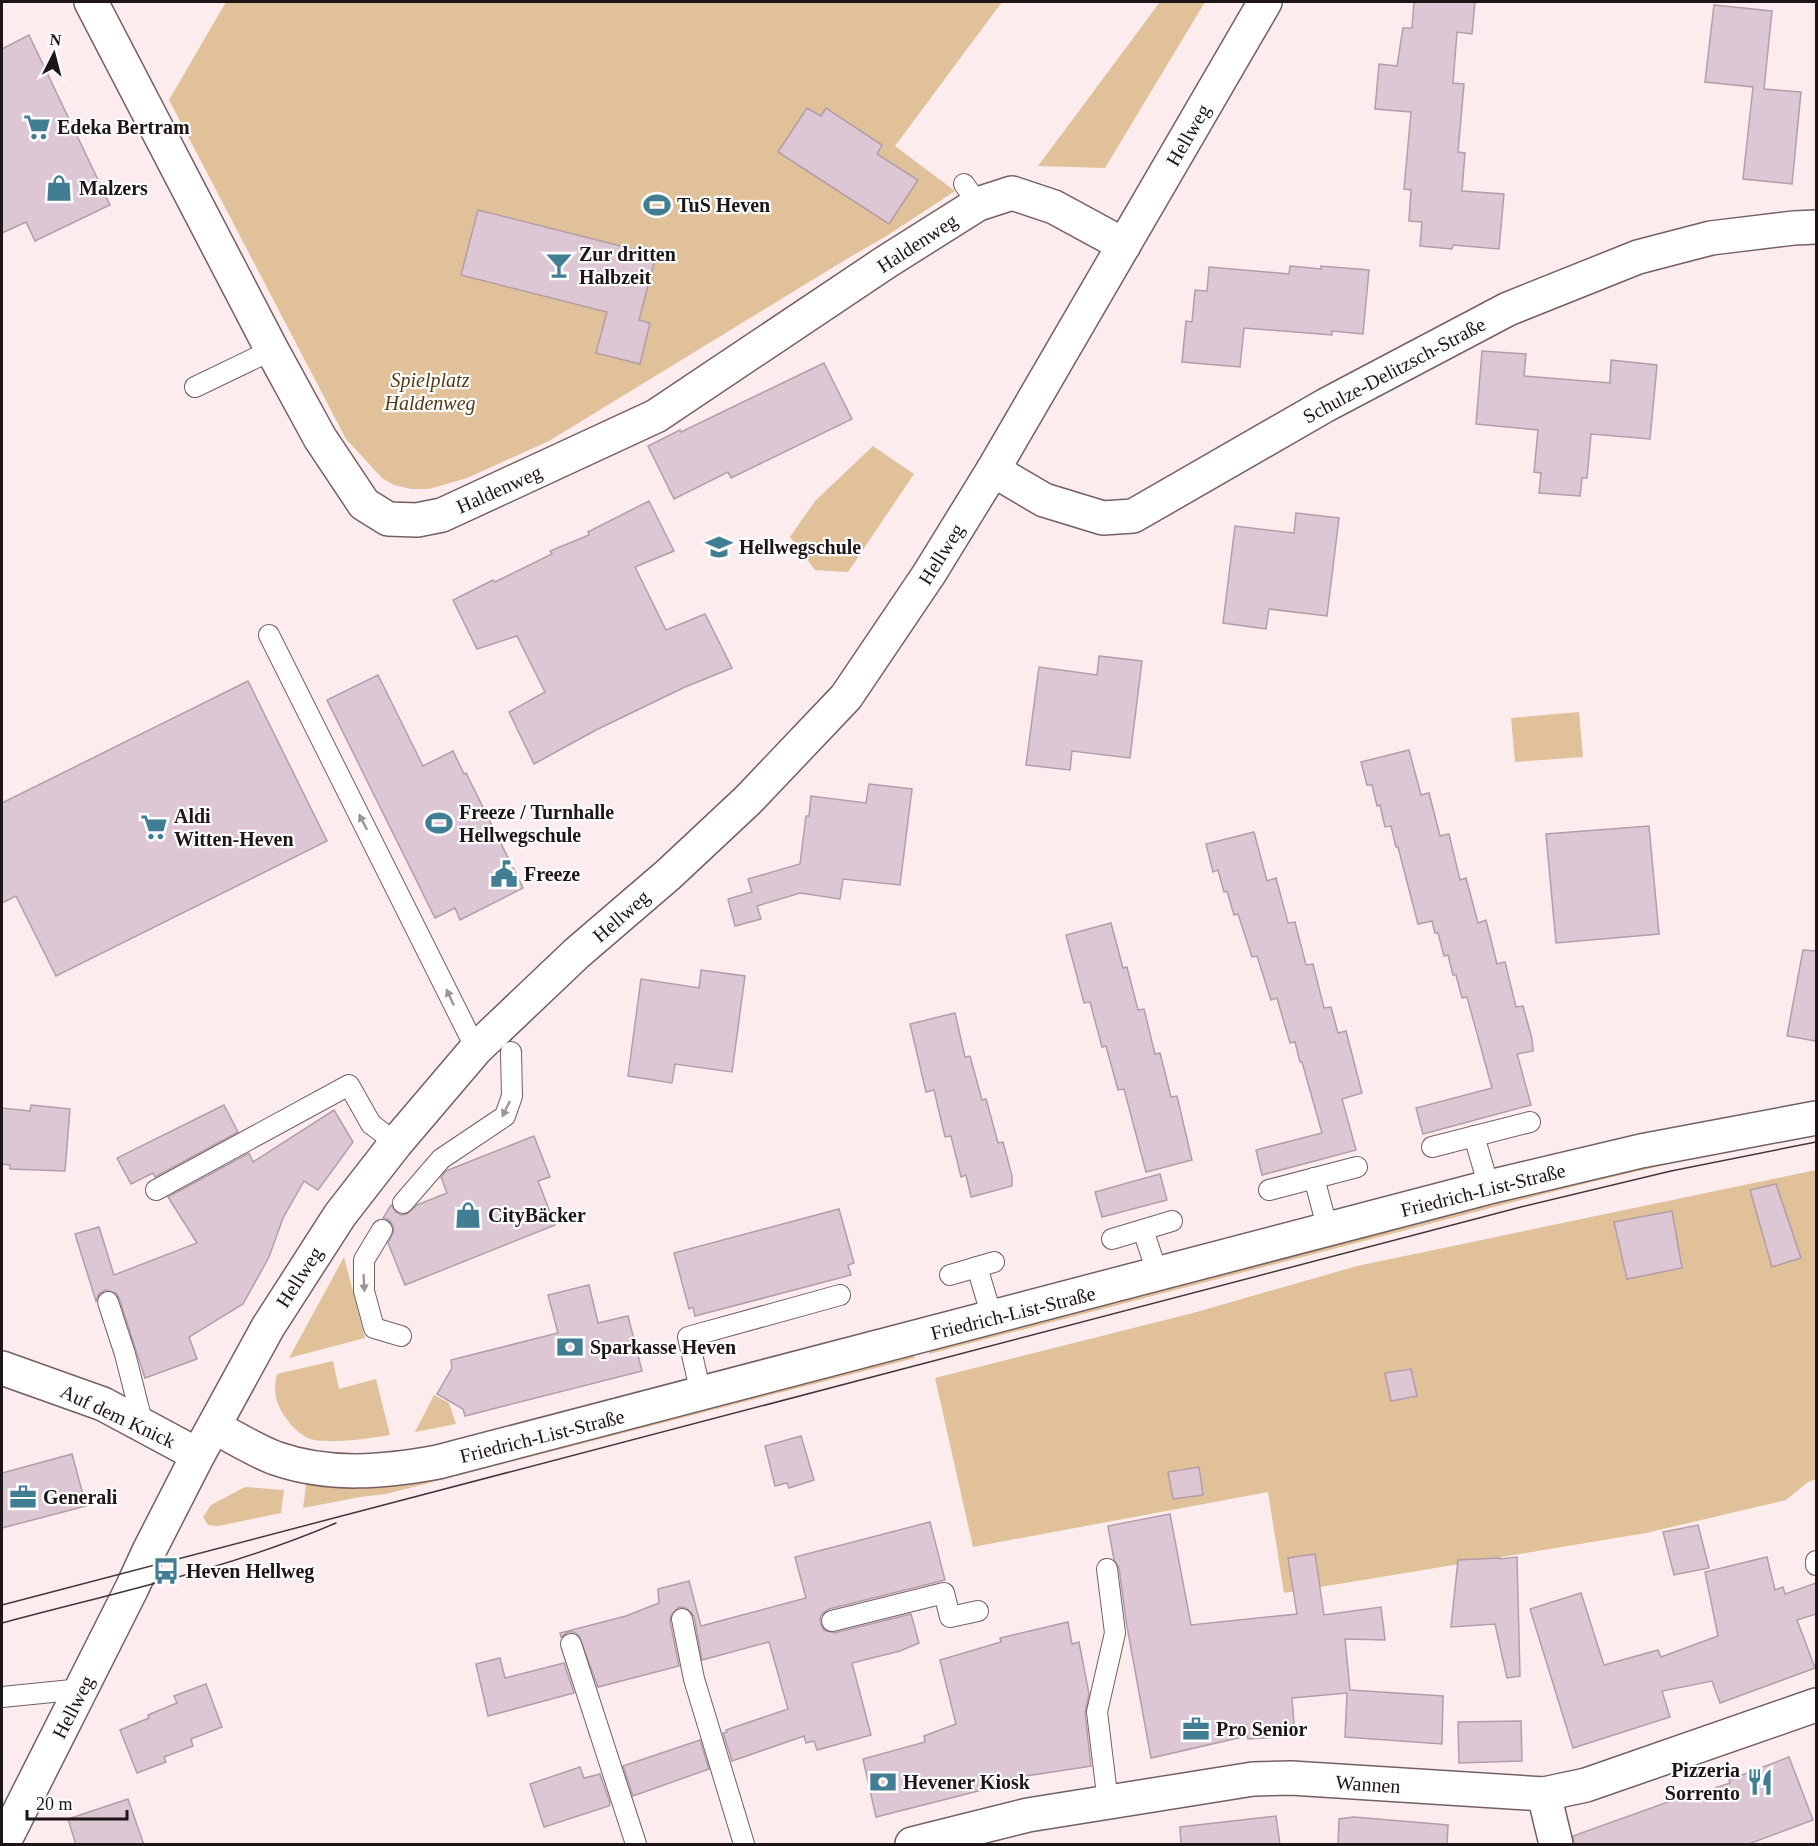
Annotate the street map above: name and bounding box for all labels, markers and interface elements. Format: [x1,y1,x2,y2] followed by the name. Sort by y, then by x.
[24,24,84,84] north arrow
[49,31,63,49] text: N
[1162,100,1215,170] street label: Hellweg
[22,112,52,142] supermarket icon: Edeka Bertram
[57,116,190,138] place label: Edeka Bertram
[44,173,74,203] shop icon: Malzers
[79,177,148,199] place label: Malzers
[642,190,672,220] sports icon: TuS Heven
[677,194,770,216] place label: TuS Heven
[873,209,962,278] street label: Haldenweg
[579,243,676,288] place label: Zur dritten Halbzeit
[544,250,574,280] bar icon: Zur dritten Halbzeit
[1299,313,1489,427] street label: Schulze-Delitzsch-Straße
[383,369,476,415] park label: Spielplatz Haldenweg
[453,460,545,518] street label: Haldenweg
[914,519,969,589] street label: Hellweg
[704,532,734,562] school or university icon: Hellwegschule
[739,536,861,559] place label: Hellwegschule
[459,801,614,847] place label: Freeze / Turnhalle Hellwegschule
[174,805,294,850] place label: Aldi Witten-Heven
[424,808,454,838] sports icon: Freeze / Turnhalle Hellwegschule
[139,812,169,842] supermarket icon: Aldi Witten-Heven
[358,814,368,831] one-way arrow
[489,859,519,889] public building icon: Freeze
[524,863,580,885] place label: Freeze
[588,885,654,947] street label: Hellweg
[445,988,454,1005] one-way arrow
[502,1100,512,1118] one-way arrow
[1398,1159,1568,1221] street label: Friedrich-List-Straße
[453,1200,483,1230] shop icon: CityBäcker
[488,1204,586,1227] place label: CityBäcker
[271,1243,328,1312] street label: Hellweg
[360,1274,369,1293] one-way arrow
[928,1282,1098,1344] street label: Friedrich-List-Straße
[555,1332,585,1362] bank icon: Sparkasse Heven
[590,1336,736,1359] place label: Sparkasse Heven
[57,1380,179,1452] street label: Auf dem Knick
[457,1405,627,1467] street label: Friedrich-List-Straße
[8,1482,38,1512] office icon: Generali
[43,1486,118,1508] place label: Generali
[151,1556,181,1586] bus stop icon: Heven Hellweg
[186,1560,314,1583] place label: Heven Hellweg
[48,1672,99,1743] street label: Hellweg
[1181,1714,1211,1744] office icon: Pro Senior
[1216,1718,1307,1740] place label: Pro Senior
[1665,1759,1740,1804] place label: Pizzeria Sorrento
[868,1767,898,1797] bank icon: Hevener Kiosk
[1745,1767,1775,1797] restaurant icon: Pizzeria Sorrento
[903,1771,1031,1793] place label: Hevener Kiosk
[1335,1771,1401,1797] street label: Wannen
[27,1783,128,1821] scale bar
[36,1794,73,1814] text: 20 m

